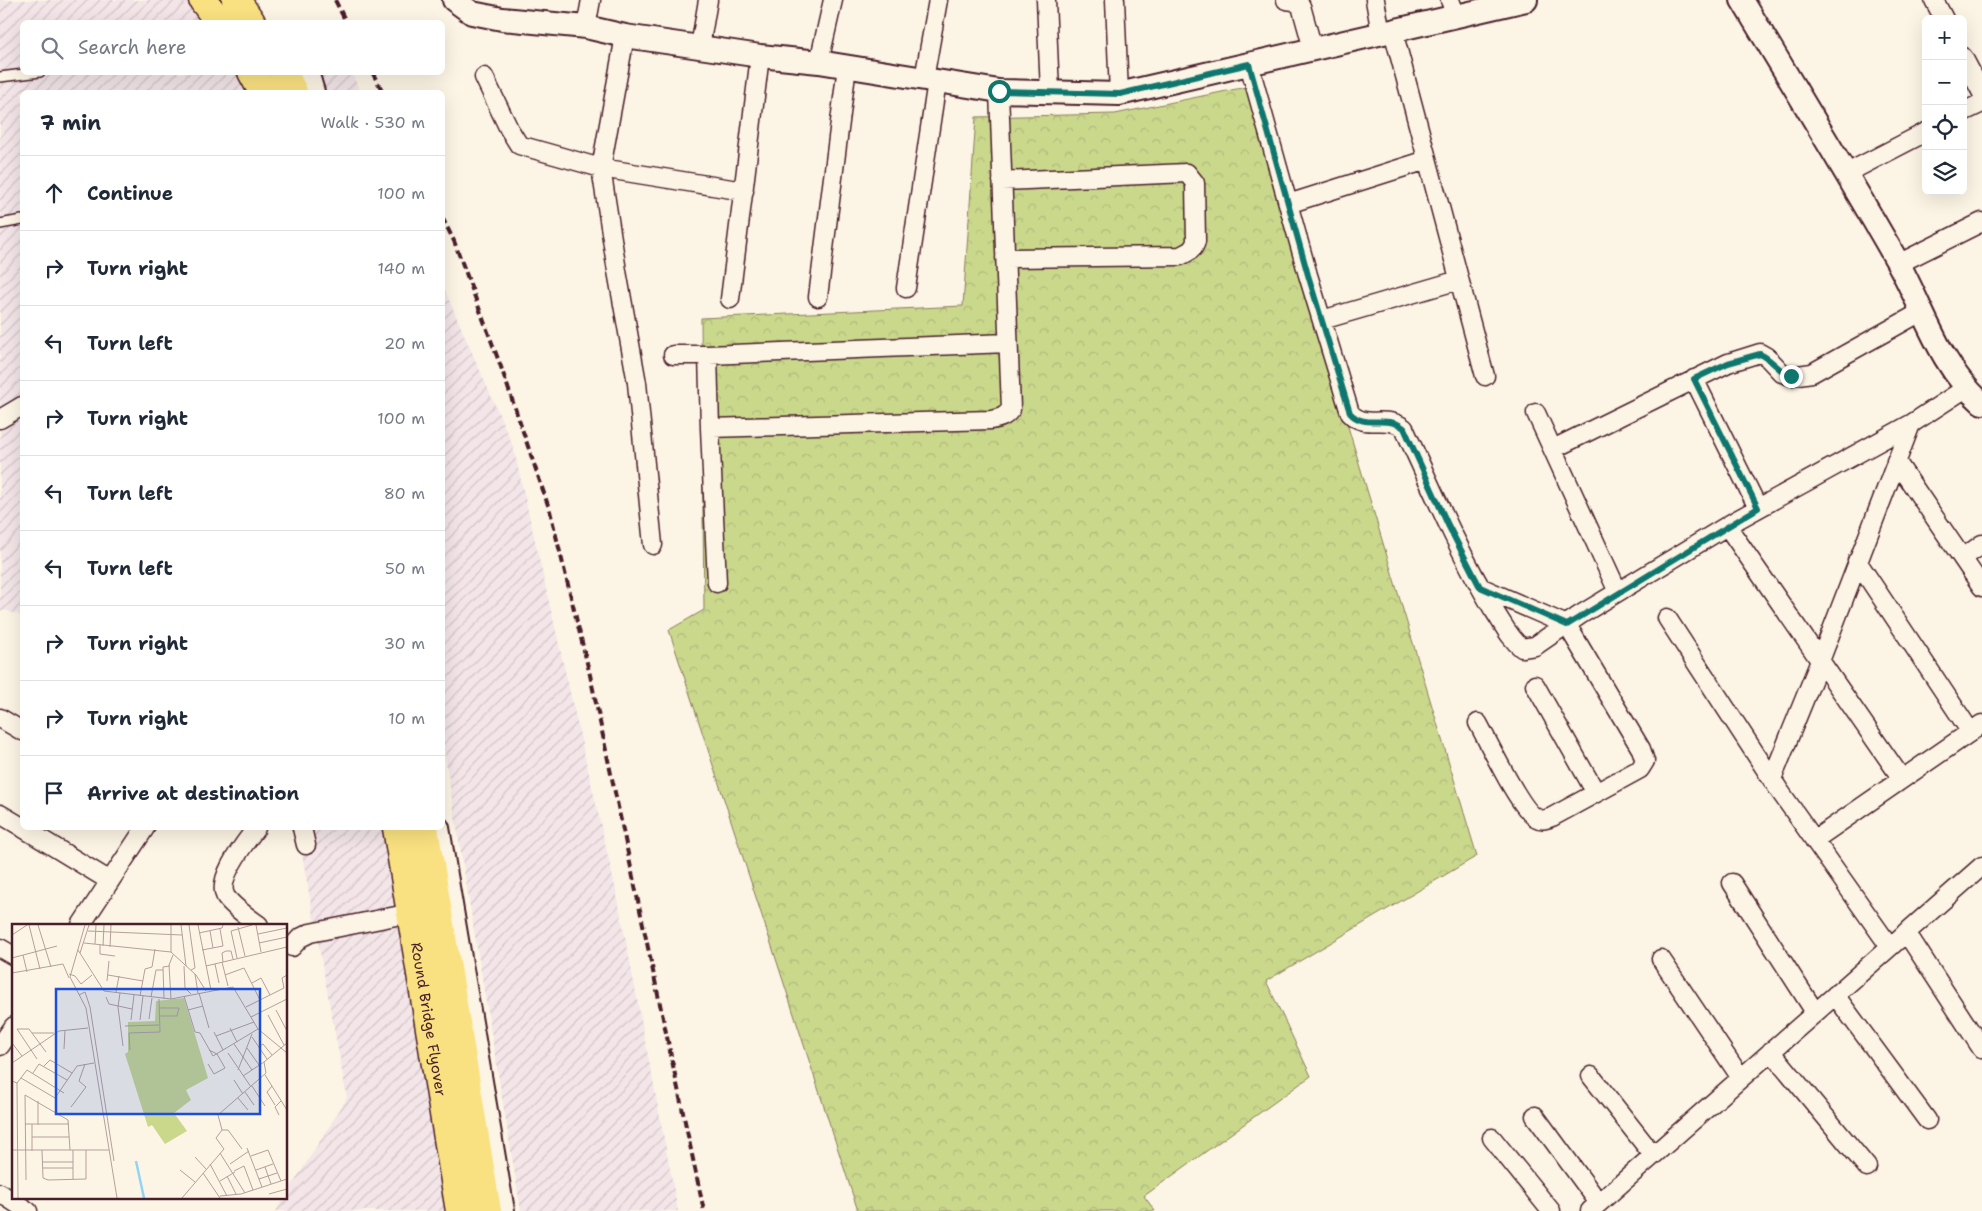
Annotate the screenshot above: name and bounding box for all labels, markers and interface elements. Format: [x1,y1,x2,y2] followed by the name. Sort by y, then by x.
[1922,15,1967,195] map controls
[1922,15,1967,60] button: +
[20,20,445,75] search box
[38,34,66,62] icon: search
[78,35,187,60] text: Search here
[1922,60,1967,105] button: −
[988,80,1011,103] route start
[1922,105,1967,150] button: locate
[40,109,101,137] text: 7 min
[321,112,425,133] text: Walk · 530 m
[1922,150,1967,195] button: layers
[40,179,68,207] icon: ahead
[87,181,173,206] text: Continue
[377,183,425,204] text: 100 m
[40,254,68,282] icon: right
[87,256,188,281] text: Turn right
[378,258,425,279] text: 140 m
[40,329,68,357] icon: left
[87,331,173,356] text: Turn left
[384,333,425,354] text: 20 m
[1780,365,1803,388] route end
[40,404,68,432] icon: right
[87,406,188,431] text: Turn right
[377,408,425,429] text: 100 m
[40,479,68,507] icon: left
[87,481,173,506] text: Turn left
[384,483,425,504] text: 80 m
[40,554,68,582] icon: left
[87,556,173,581] text: Turn left
[385,558,425,579] text: 50 m
[40,629,68,657] icon: right
[87,631,188,656] text: Turn right
[384,633,425,654] text: 30 m
[40,704,68,732] icon: right
[87,706,188,731] text: Turn right
[388,708,425,729] text: 10 m
[40,779,68,807] icon: arrive
[87,781,299,806] text: Arrive at destination
[12,924,288,1198] inset map
[406,941,451,1098] street label: Round Bridge Flyover

